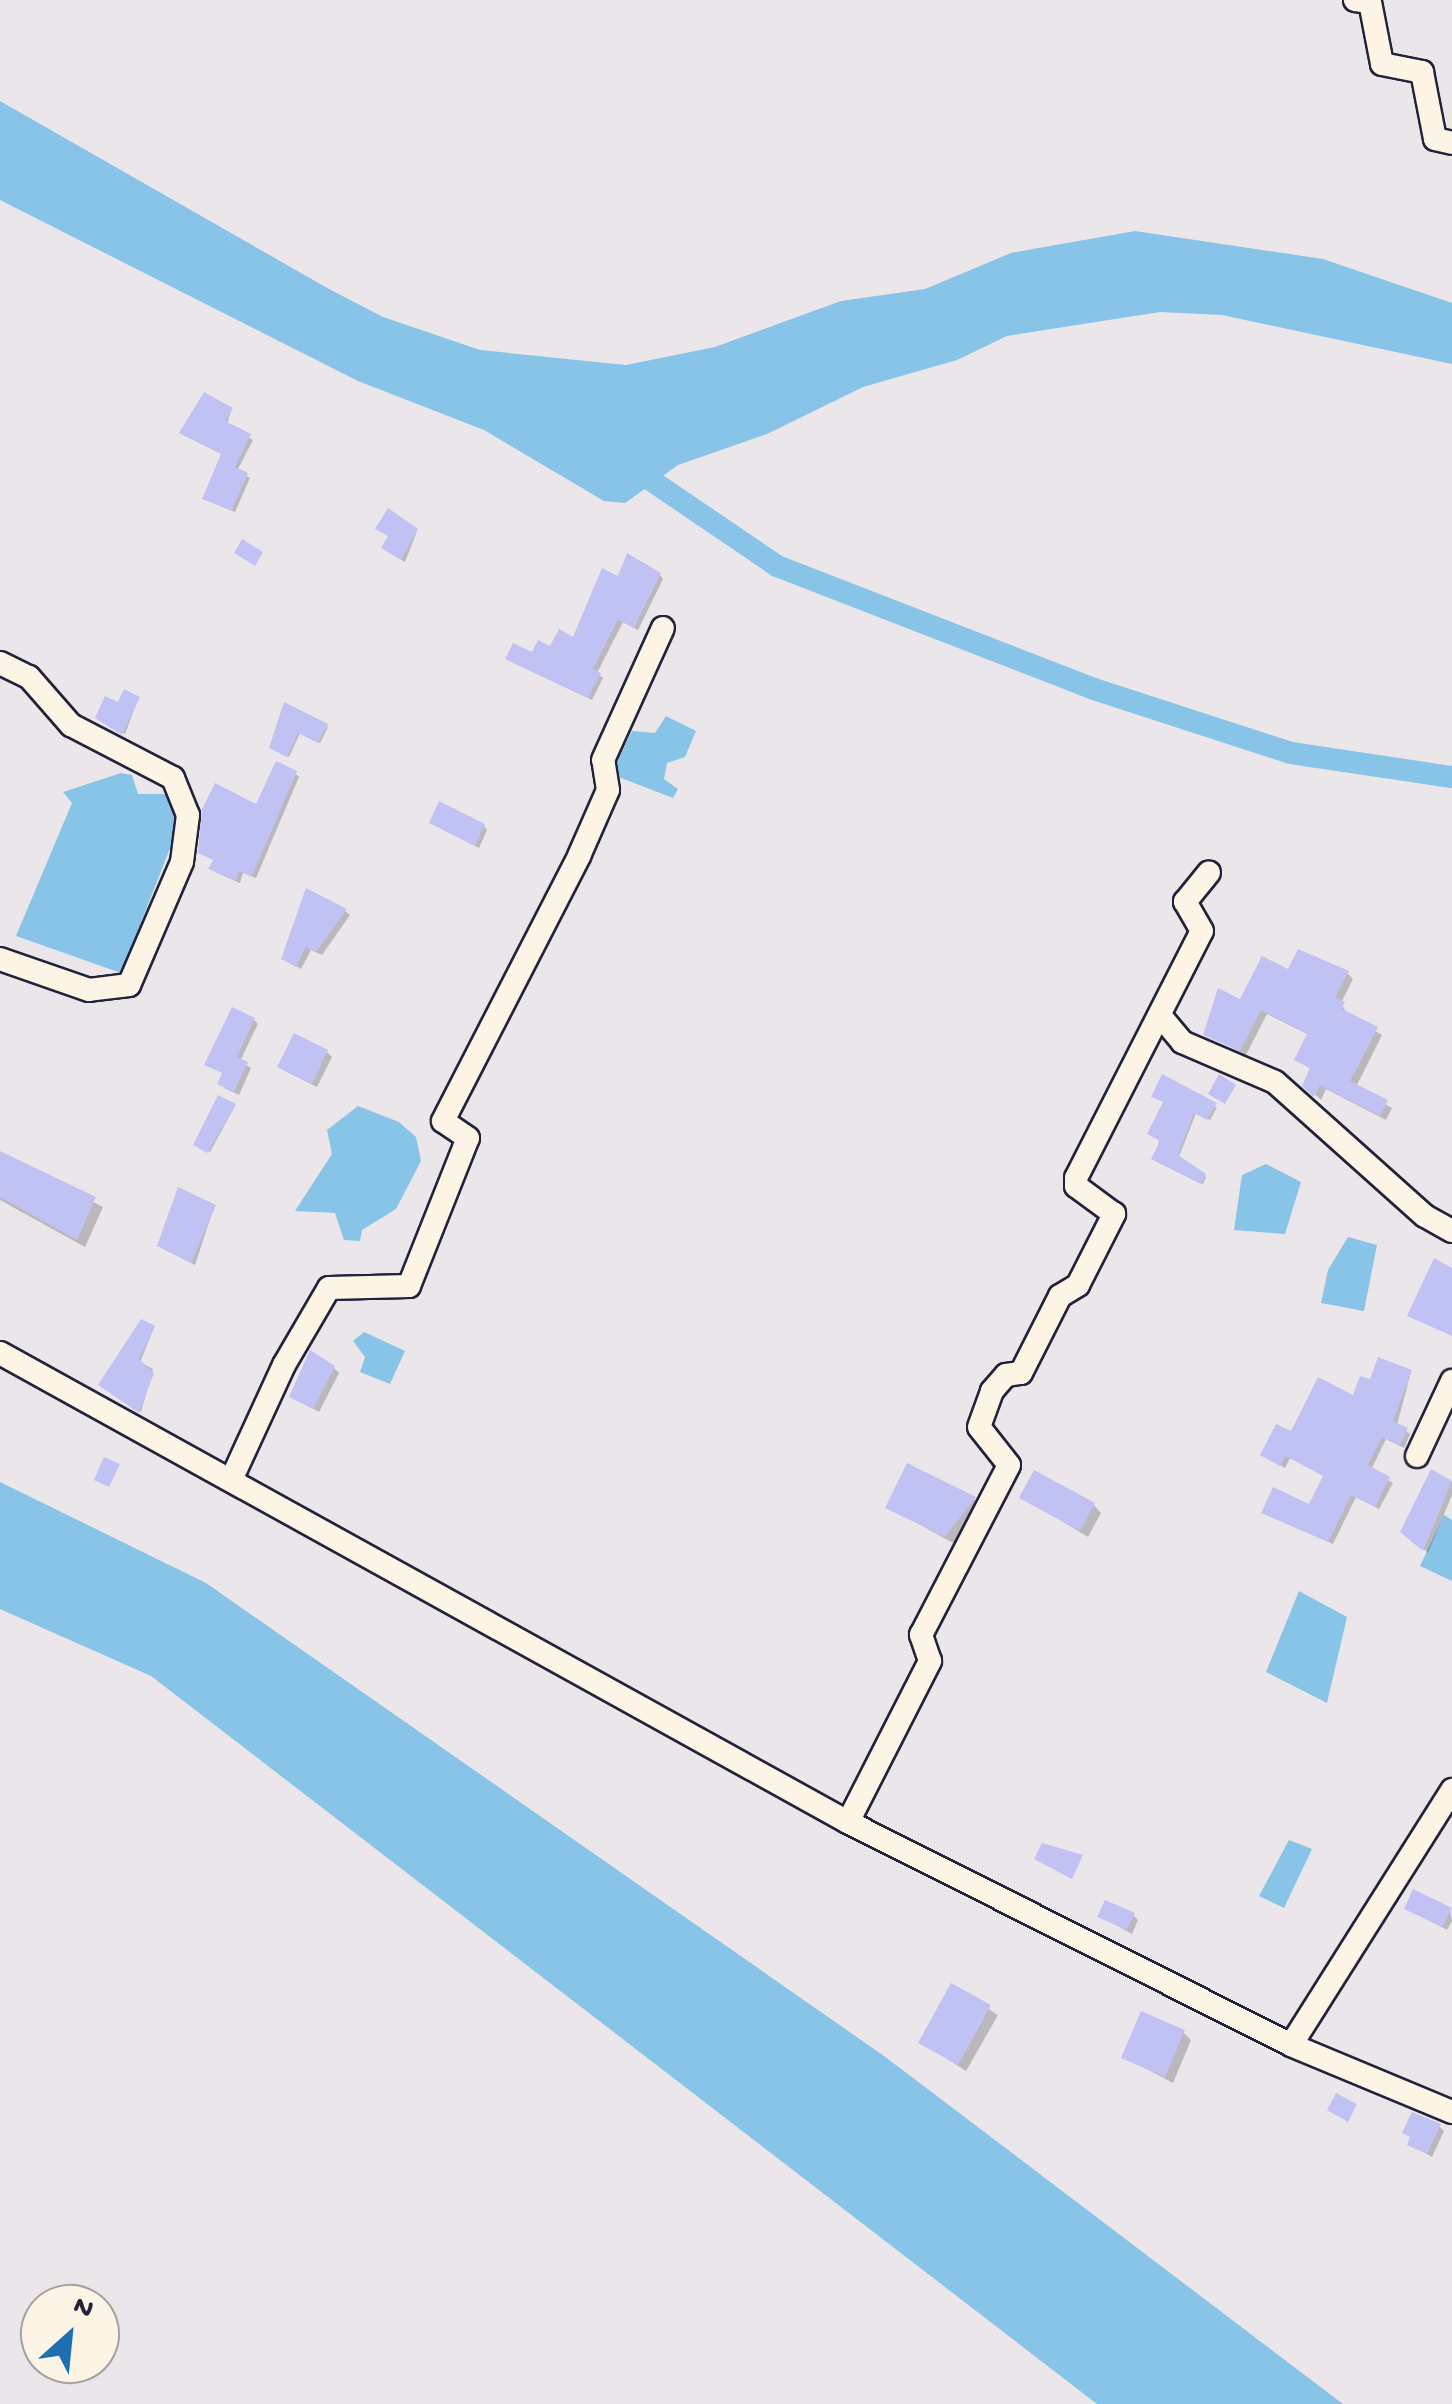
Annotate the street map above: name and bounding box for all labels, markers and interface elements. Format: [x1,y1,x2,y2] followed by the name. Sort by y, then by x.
[20,2284,120,2384] north arrow
[67,2290,99,2327] text: N

